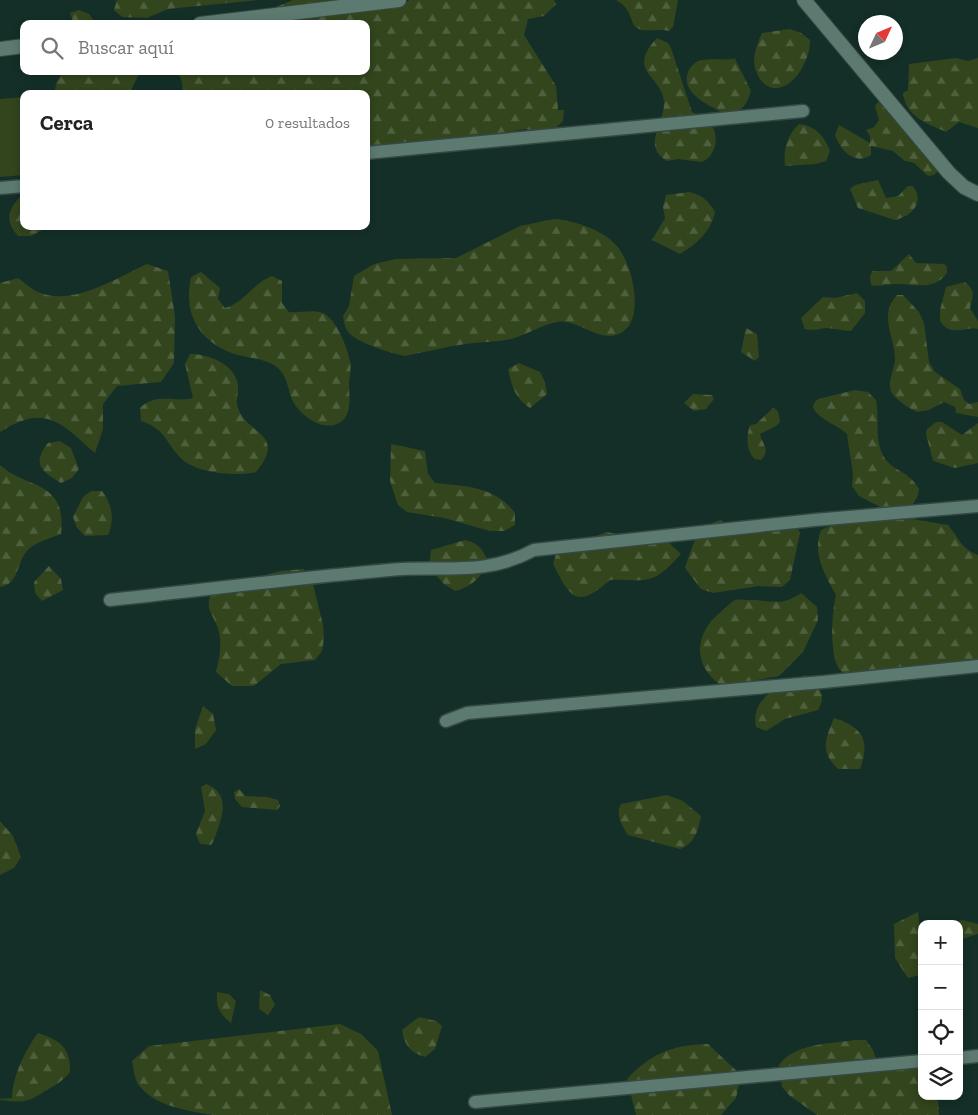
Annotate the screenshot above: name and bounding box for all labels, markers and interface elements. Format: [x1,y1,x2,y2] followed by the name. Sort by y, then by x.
[858,15,903,60] north arrow
[20,20,370,75] search box
[38,34,66,62] icon: search
[78,36,174,59] text: Buscar aquí
[40,110,93,135] text: Cerca
[265,113,350,132] text: 0 resultados
[918,920,963,1100] map controls
[918,920,963,965] button: +
[918,965,963,1010] button: −
[918,1010,963,1055] button: locate
[918,1055,963,1100] button: layers

